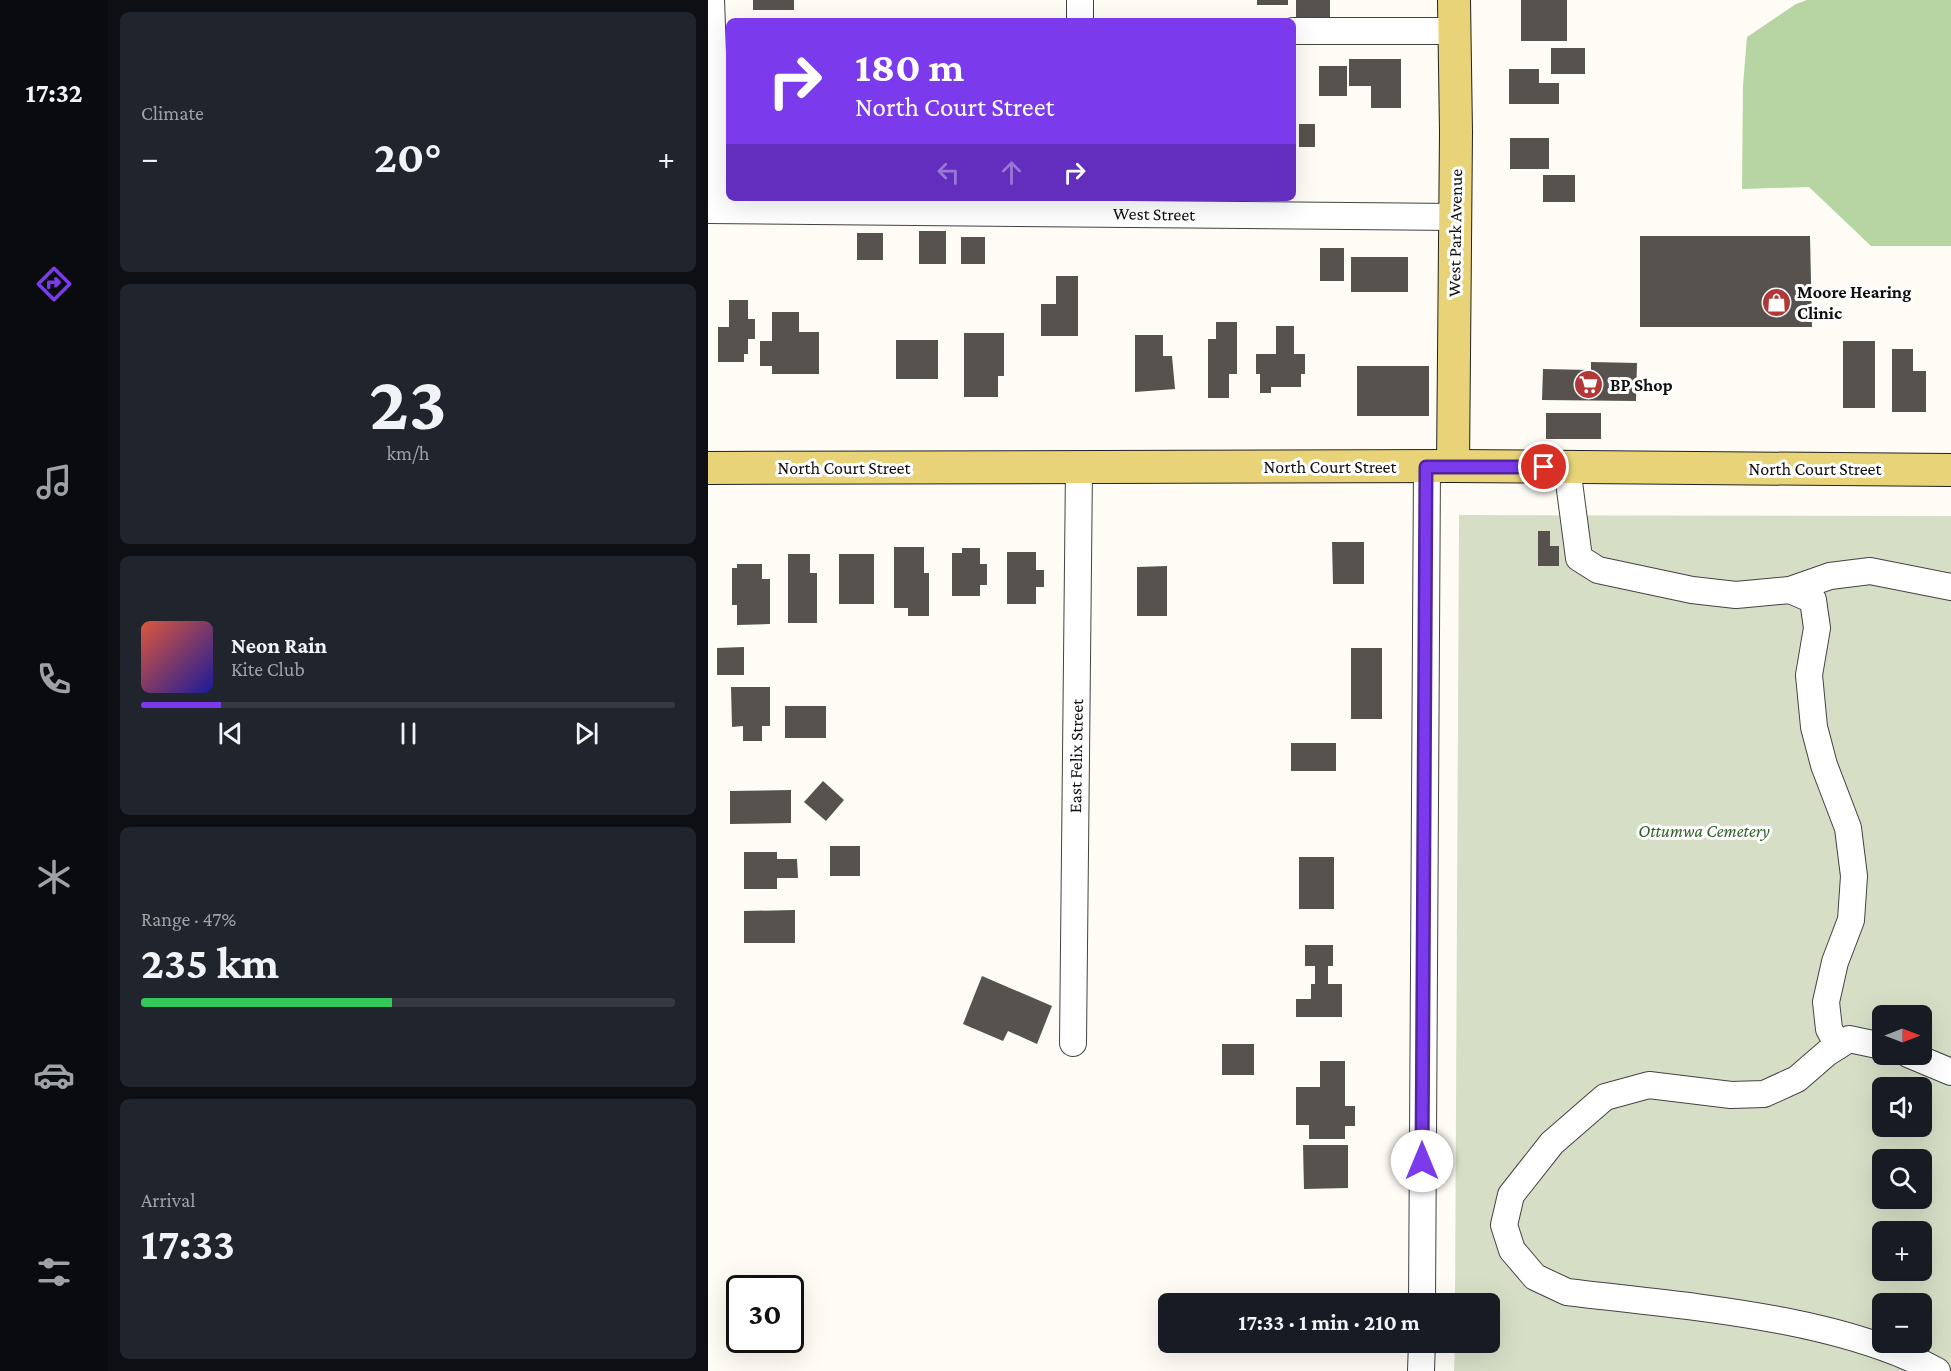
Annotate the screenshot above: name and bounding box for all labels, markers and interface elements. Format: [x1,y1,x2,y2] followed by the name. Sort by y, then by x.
[756,42,834,120] icon: right
[855,43,964,90] text: 180 m
[26,78,82,108] text: 17:32
[855,92,1054,122] text: North Court Street
[141,102,204,124] text: Climate
[374,132,442,182] text: 20°
[141,139,158,176] text: −
[658,139,675,176] text: +
[932,156,965,189] icon: left
[995,156,1028,189] icon: ahead
[1058,156,1091,189] icon: right
[1444,169,1466,297] street label: West Park Avenue
[1113,203,1196,225] street label: West Street
[33,263,75,305] icon: directions
[1797,282,1911,323] place label: Moore Hearing Clinic
[1760,286,1792,318] shop icon: Moore Hearing Clinic
[369,359,447,446] text: 23
[1573,369,1605,401] supermarket icon: BP Shop
[1610,375,1673,395] place label: BP Shop
[1518,441,1569,492] pin
[386,442,430,464] text: km/h
[1527,450,1560,483] icon: arrive
[1264,457,1398,477] street label: North Court Street
[778,458,912,478] street label: North Court Street
[1749,459,1883,479] street label: North Court Street
[33,461,75,503] icon: music
[231,633,327,658] text: Neon Rain
[33,658,75,700] icon: phone
[231,658,305,680] text: Kite Club
[1065,698,1087,813] street label: East Felix Street
[214,717,247,750] icon: previous
[392,717,425,750] icon: pause
[570,717,603,750] icon: next
[1638,821,1770,841] park label: Ottumwa Cemetery
[33,856,75,898] icon: climate
[141,908,236,930] text: Range · 47%
[141,938,279,988] text: 235 km
[1872,1005,1932,1065] north arrow
[1872,1005,1932,1353] map controls
[33,1054,75,1096] icon: car
[1872,1077,1932,1137] button: sound
[1390,1129,1454,1193] position arrow
[1872,1149,1932,1209] button: search
[141,1189,195,1211] text: Arrival
[141,1219,235,1269] text: 17:33
[1872,1221,1932,1281] button: +
[33,1251,75,1293] icon: filters
[726,1275,804,1353] speed limit sign: 30
[1872,1293,1932,1353] button: −
[1238,1310,1420,1335] text: 17:33 · 1 min · 210 m

